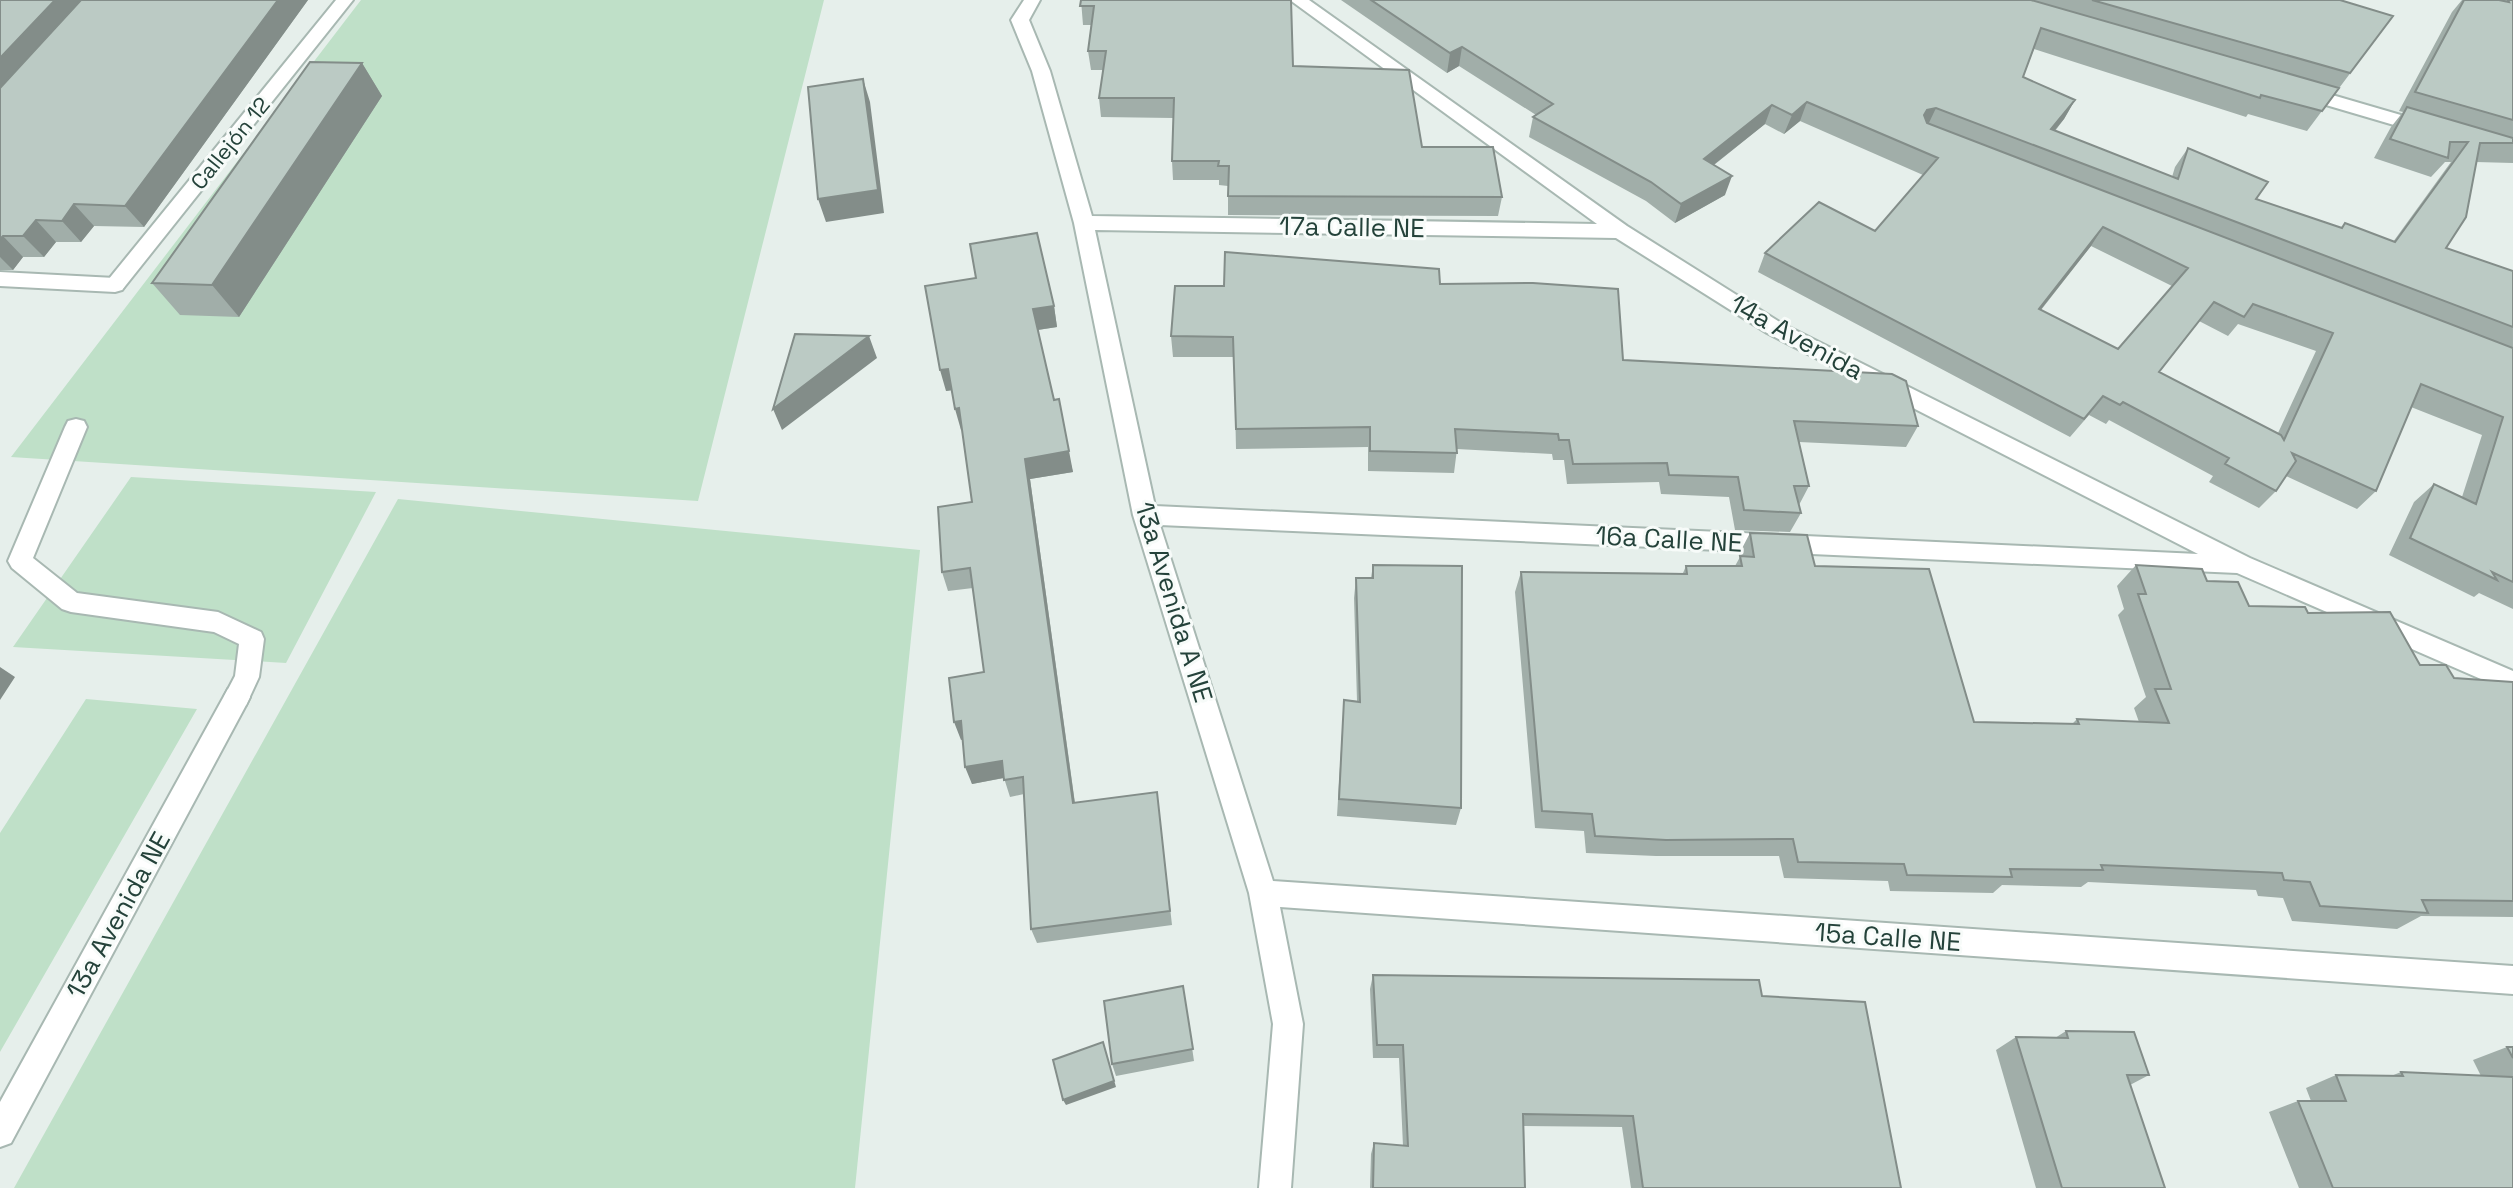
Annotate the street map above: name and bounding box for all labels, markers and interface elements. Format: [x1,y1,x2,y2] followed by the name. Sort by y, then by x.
[184,91,276,195] street label: Callejón 12
[1279,209,1425,245] street label: 17a Calle NE
[1724,286,1870,388] street label: 14a Avenida
[1127,498,1221,706] street label: 13a Avenida A NE
[1595,518,1743,560] street label: 16a Calle NE
[58,826,178,1004] street label: 13a Avenida NE
[1814,915,1962,959] street label: 15a Calle NE

